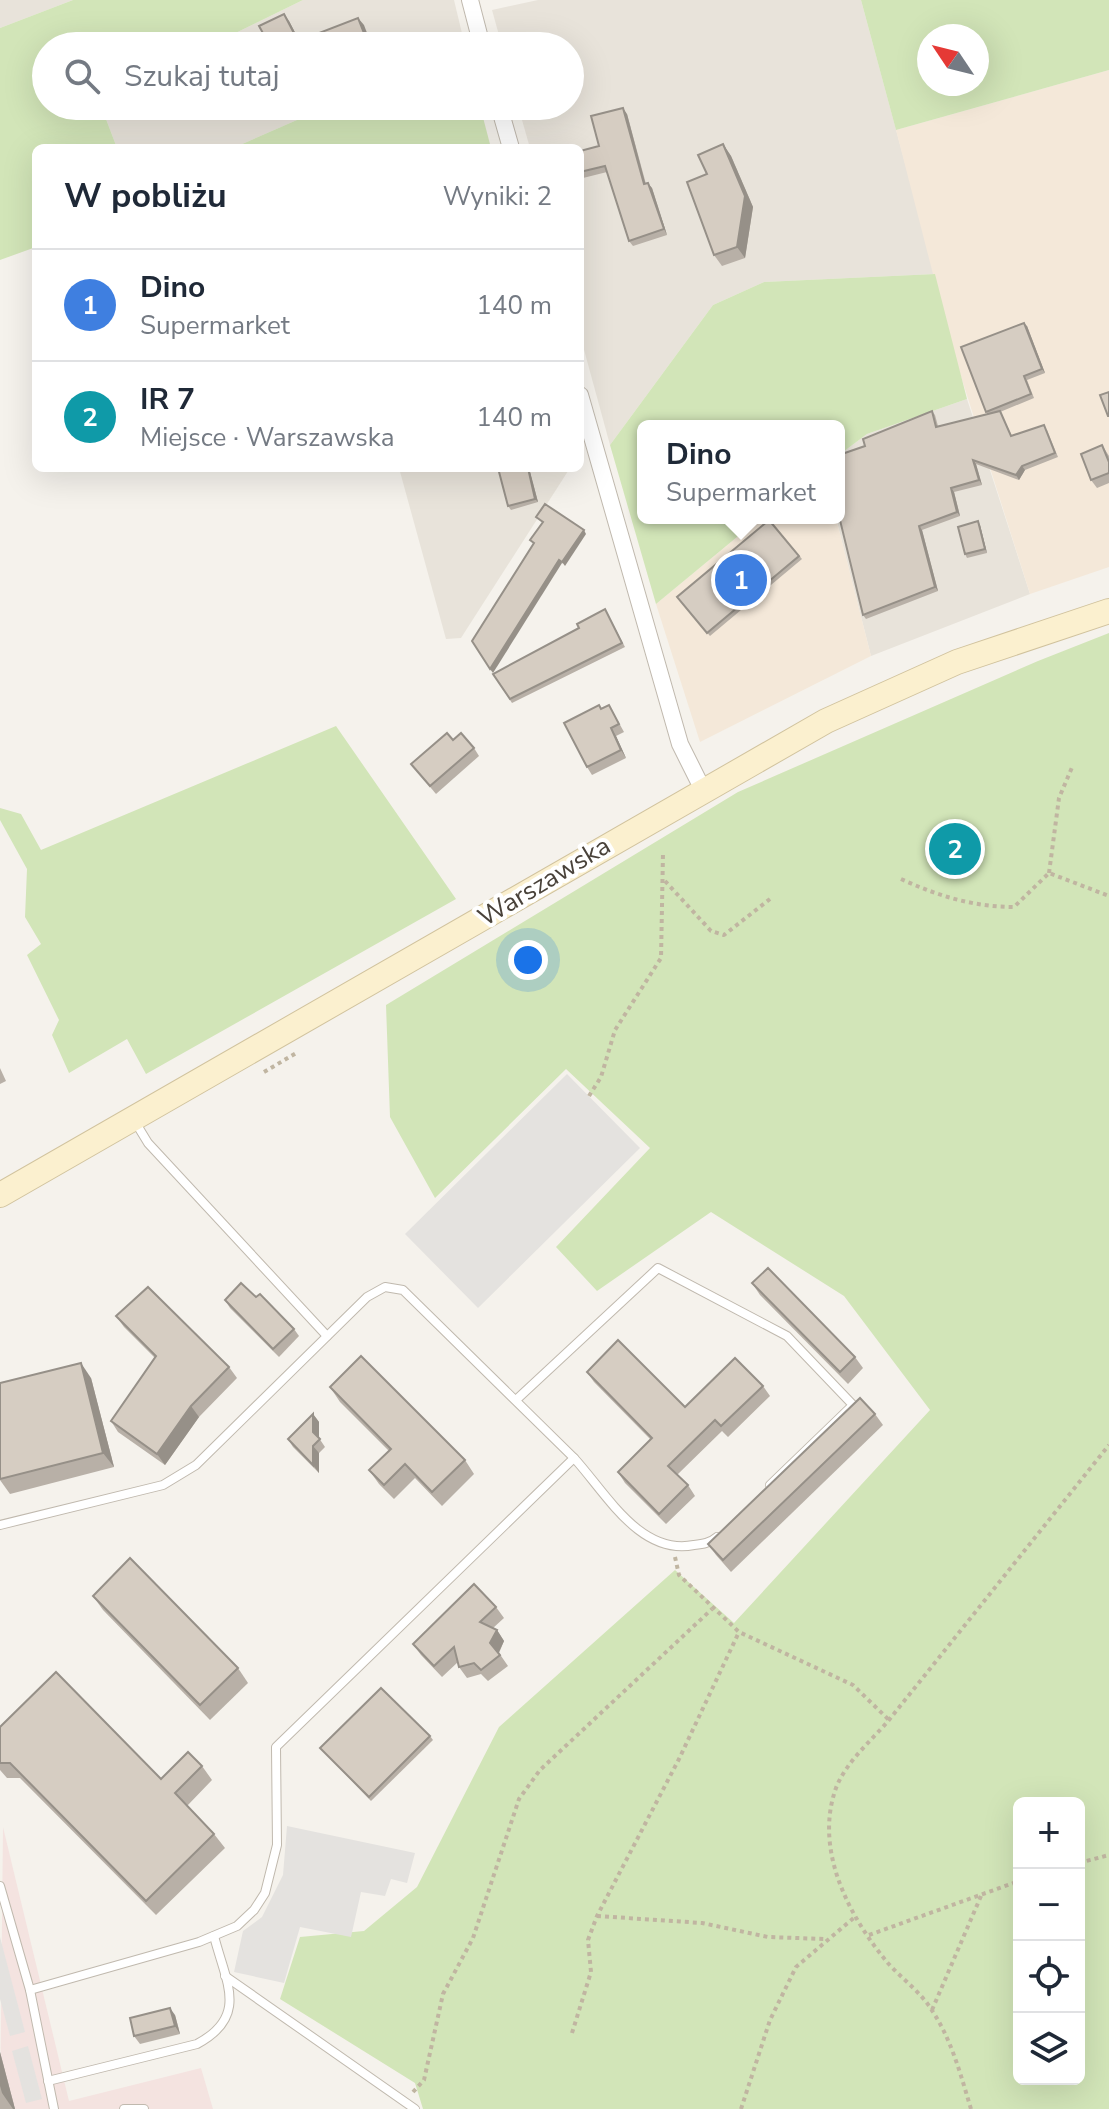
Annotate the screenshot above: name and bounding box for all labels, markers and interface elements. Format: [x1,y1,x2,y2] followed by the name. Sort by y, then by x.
[917,24,989,96] north arrow
[32,32,584,120] search box
[60,54,104,98] icon: search
[124,56,280,97] text: Szukaj tutaj
[64,173,227,219] text: W pobliżu
[443,179,552,214] text: Wyniki: 2
[140,267,205,308] text: Dino
[82,288,98,323] text: 1
[476,288,552,323] text: 140 m
[140,308,290,343] text: Supermarket
[140,379,195,420] text: IR 7
[82,400,98,435] text: 2
[476,400,552,435] text: 140 m
[140,420,394,455] text: Miejsce · Warszawska
[637,420,845,524] popup
[666,434,731,475] text: Dino
[666,475,816,510] text: Supermarket
[715,550,767,610] pin: 1
[929,819,981,879] pin: 2
[471,828,617,935] street label: Warszawska
[508,940,548,980] your location
[1013,1797,1085,2085] map controls
[1013,1797,1085,1869] button: +
[1013,1869,1085,1941] button: −
[1013,1941,1085,2013] button: locate
[1013,2013,1085,2085] button: layers

